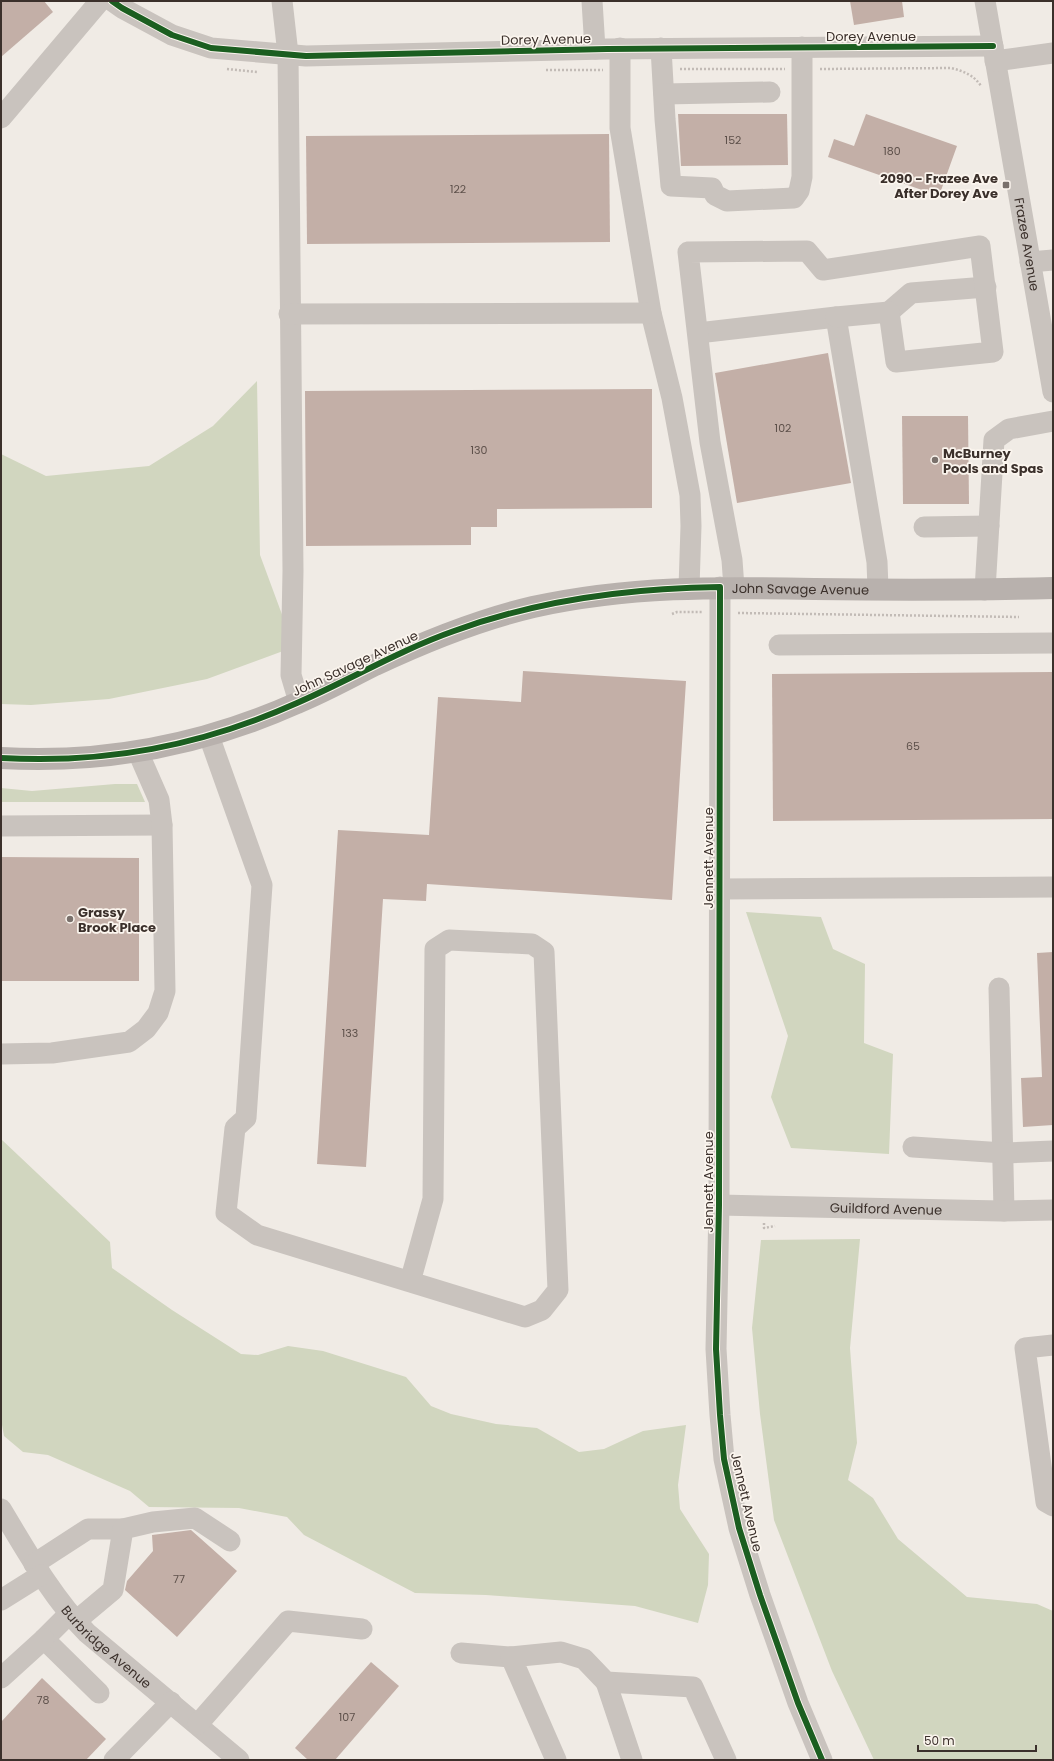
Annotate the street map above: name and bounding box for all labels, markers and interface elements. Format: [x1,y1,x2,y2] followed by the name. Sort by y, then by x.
[826,27,916,46] street label: Dorey Avenue
[501,29,591,50] street label: Dorey Avenue
[725,132,741,148] house number: 152
[883,143,901,159] house number: 180
[880,169,998,203] place label: 2090 - Frazee Ave After Dorey Ave
[1001,180,1011,190] marker: 2090 - Frazee Ave After Dorey Ave
[450,181,466,197] house number: 122
[1009,196,1044,293] street label: Frazee Avenue
[775,420,791,436] house number: 102
[471,442,488,458] house number: 130
[943,444,1044,478] place label: McBurney Pools and Spas
[930,455,940,465] marker: McBurney Pools and Spas
[732,579,869,600] street label: John Savage Avenue
[289,626,421,701] street label: John Savage Avenue
[906,738,920,754] house number: 65
[699,807,718,909] street label: Jennett Avenue
[78,903,156,937] place label: Grassy Brook Place
[65,914,75,924] marker: Grassy Brook Place
[342,1025,358,1041] house number: 133
[699,1131,718,1233] street label: Jennett Avenue
[830,1198,942,1220] street label: Guildford Avenue
[726,1451,767,1554] street label: Jennett Avenue
[173,1571,185,1587] house number: 77
[57,1602,156,1693] street label: Burbridge Avenue
[37,1692,50,1708] house number: 78
[339,1709,355,1725] house number: 107
[918,1727,1036,1753] scale bar
[924,1732,955,1749] text: 50 m

